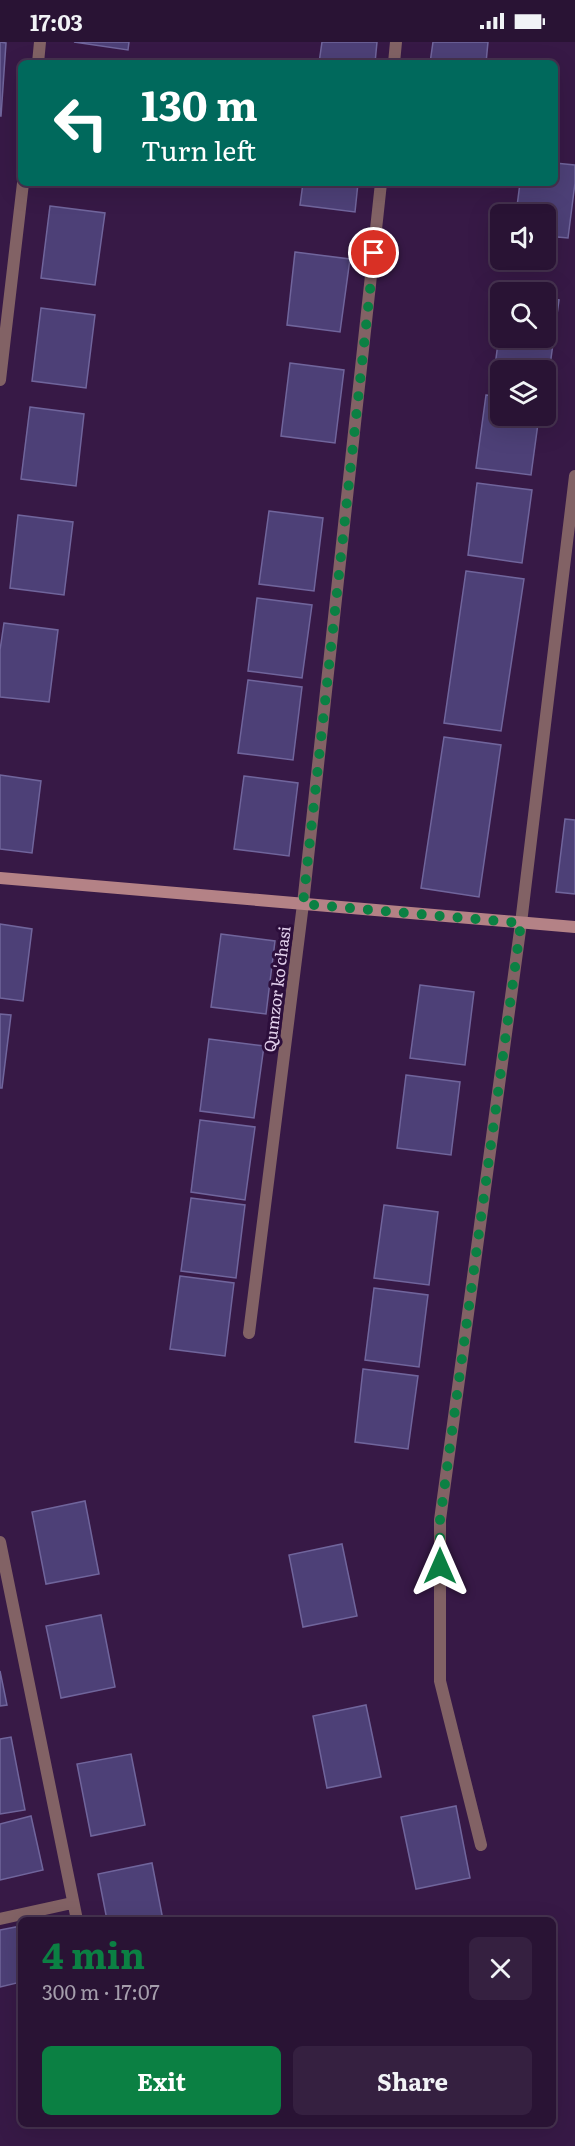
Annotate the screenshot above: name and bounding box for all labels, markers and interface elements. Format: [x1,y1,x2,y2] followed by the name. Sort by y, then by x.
[30,5,83,38] text: 17:03
[141,72,258,134] text: 130 m
[42,84,120,162] icon: left
[141,129,256,169] text: Turn left
[490,204,556,426] map controls
[490,204,556,270] button: sound
[348,227,399,278] pin
[357,236,390,269] icon: arrive
[490,282,556,348] button: search
[490,360,556,426] button: layers
[256,925,296,1053] street label: Qumzor ko'chasi
[408,1534,472,1598] position arrow
[42,1927,145,1980] text: 4 min
[469,1937,532,2000] button: close
[42,1976,160,2006] text: 300 m · 17:07
[42,2046,281,2115] button: Exit
[293,2046,532,2115] button: Share

